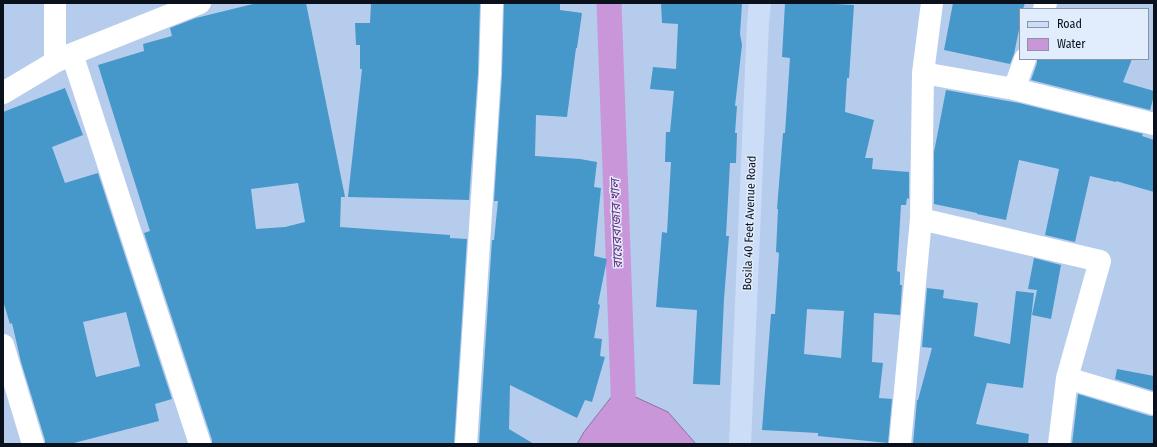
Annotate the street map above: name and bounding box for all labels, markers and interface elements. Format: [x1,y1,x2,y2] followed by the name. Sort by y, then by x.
[1019,8,1149,60] legend
[1057,17,1082,31] text: Road
[1057,37,1085,51] text: Water
[740,155,760,291] street label: Bosila 40 Feet Avenue Road
[608,179,626,269] water label: রায়েরবাজার খাল

